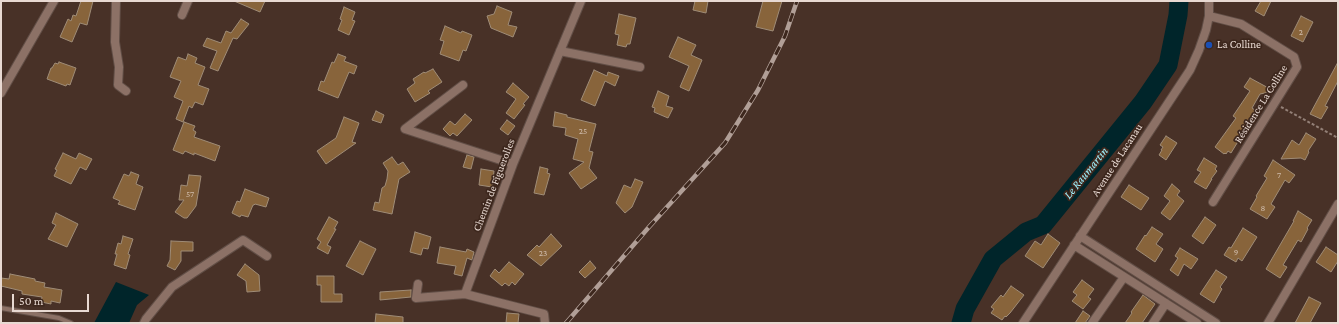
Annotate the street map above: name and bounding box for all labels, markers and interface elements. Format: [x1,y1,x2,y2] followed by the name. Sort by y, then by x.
[1299,27,1303,37] house number: 2
[1217,38,1261,52] place label: La Colline
[1204,40,1214,50] marker: La Colline
[1232,62,1290,146] street label: Résidence La Colline
[1089,121,1145,199] street label: Avenue de Lacanau
[579,126,587,136] house number: 25
[470,137,518,233] street label: Chemin de Figuerolles
[1061,144,1111,202] water label: Le Raumartin
[1277,170,1281,180] house number: 7
[186,189,194,199] house number: 57
[1261,203,1265,213] house number: 8
[1234,247,1238,257] house number: 9
[539,248,547,258] house number: 23
[14,286,91,312] scale bar
[19,294,43,308] text: 50 m

